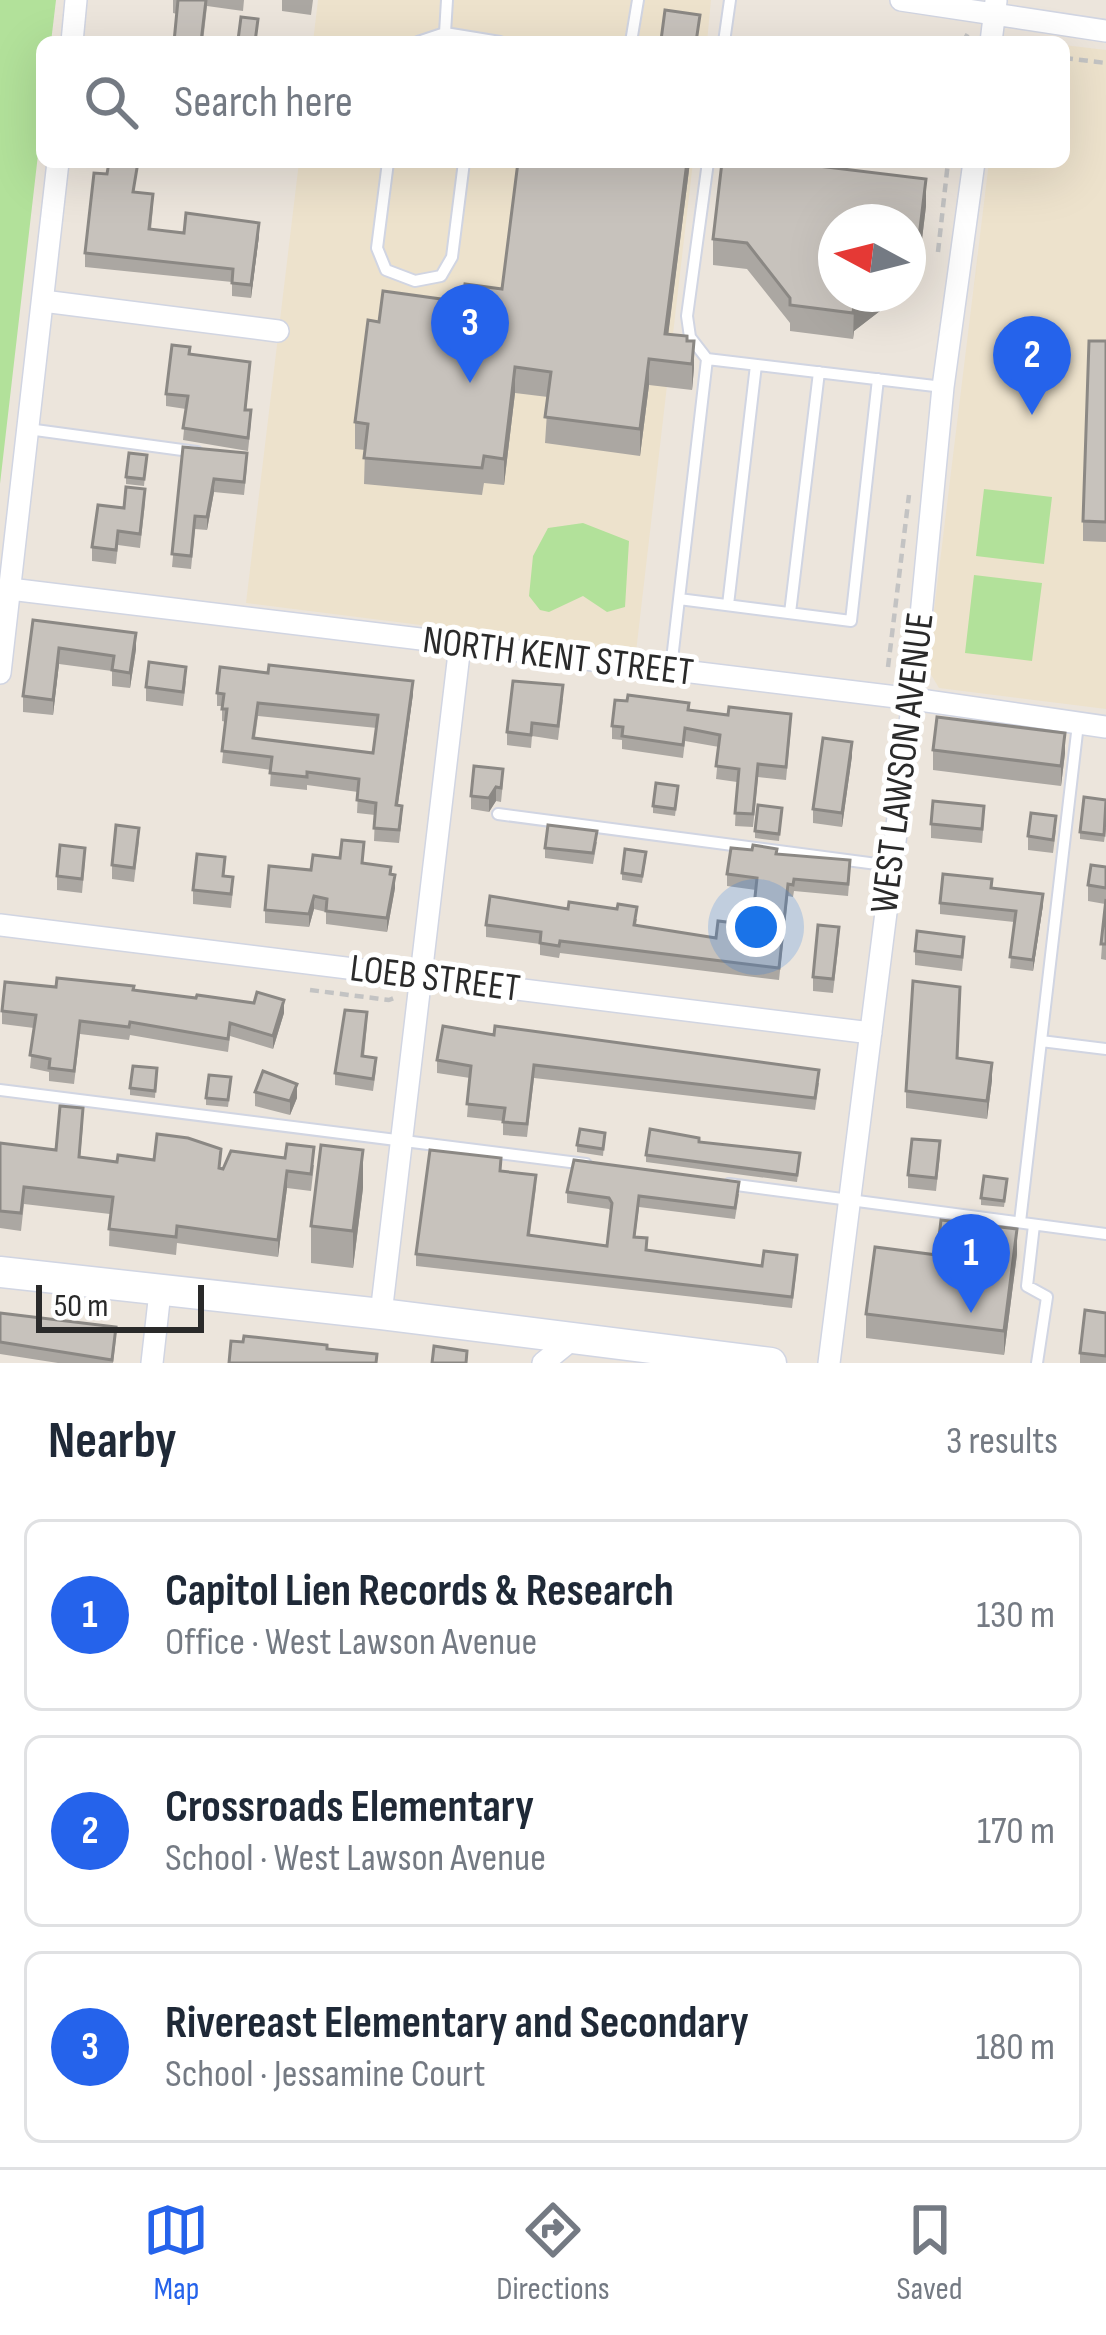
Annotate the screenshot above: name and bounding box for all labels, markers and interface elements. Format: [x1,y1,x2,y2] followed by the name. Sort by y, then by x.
[36,36,1070,168] search box
[78,69,144,135] icon: search
[174,75,353,130] text: Search here
[818,204,926,312] north arrow
[431,284,509,383] pin: 3
[993,316,1071,415] pin: 2
[861,610,945,916] street label: WEST LAWSON AVENUE
[420,617,696,697] street label: NORTH KENT STREET
[726,897,786,957] your location
[347,945,523,1013] street label: LOEB STREET
[932,1214,1010,1313] pin: 1
[36,1279,204,1332] scale bar
[54,1286,108,1326] text: 50 m
[48,1411,177,1472] text: Nearby
[946,1418,1058,1465] text: 3 results
[165,1564,674,1619] text: Capitol Lien Records & Research
[82,1592,98,1639] text: 1
[976,1592,1055,1639] text: 130 m
[165,1619,537,1666] text: Office · West Lawson Avenue
[165,1780,534,1835] text: Crossroads Elementary
[81,1808,99,1855] text: 2
[977,1808,1055,1855] text: 170 m
[165,1835,546,1882] text: School · West Lawson Avenue
[165,1996,749,2051] text: Rivereast Elementary and Secondary
[81,2024,99,2071] text: 3
[976,2024,1055,2071] text: 180 m
[165,2051,485,2098] text: School · Jessamine Court
[143,2197,209,2309] tab: Map
[496,2197,610,2309] tab: Directions
[896,2197,963,2309] tab: Saved

